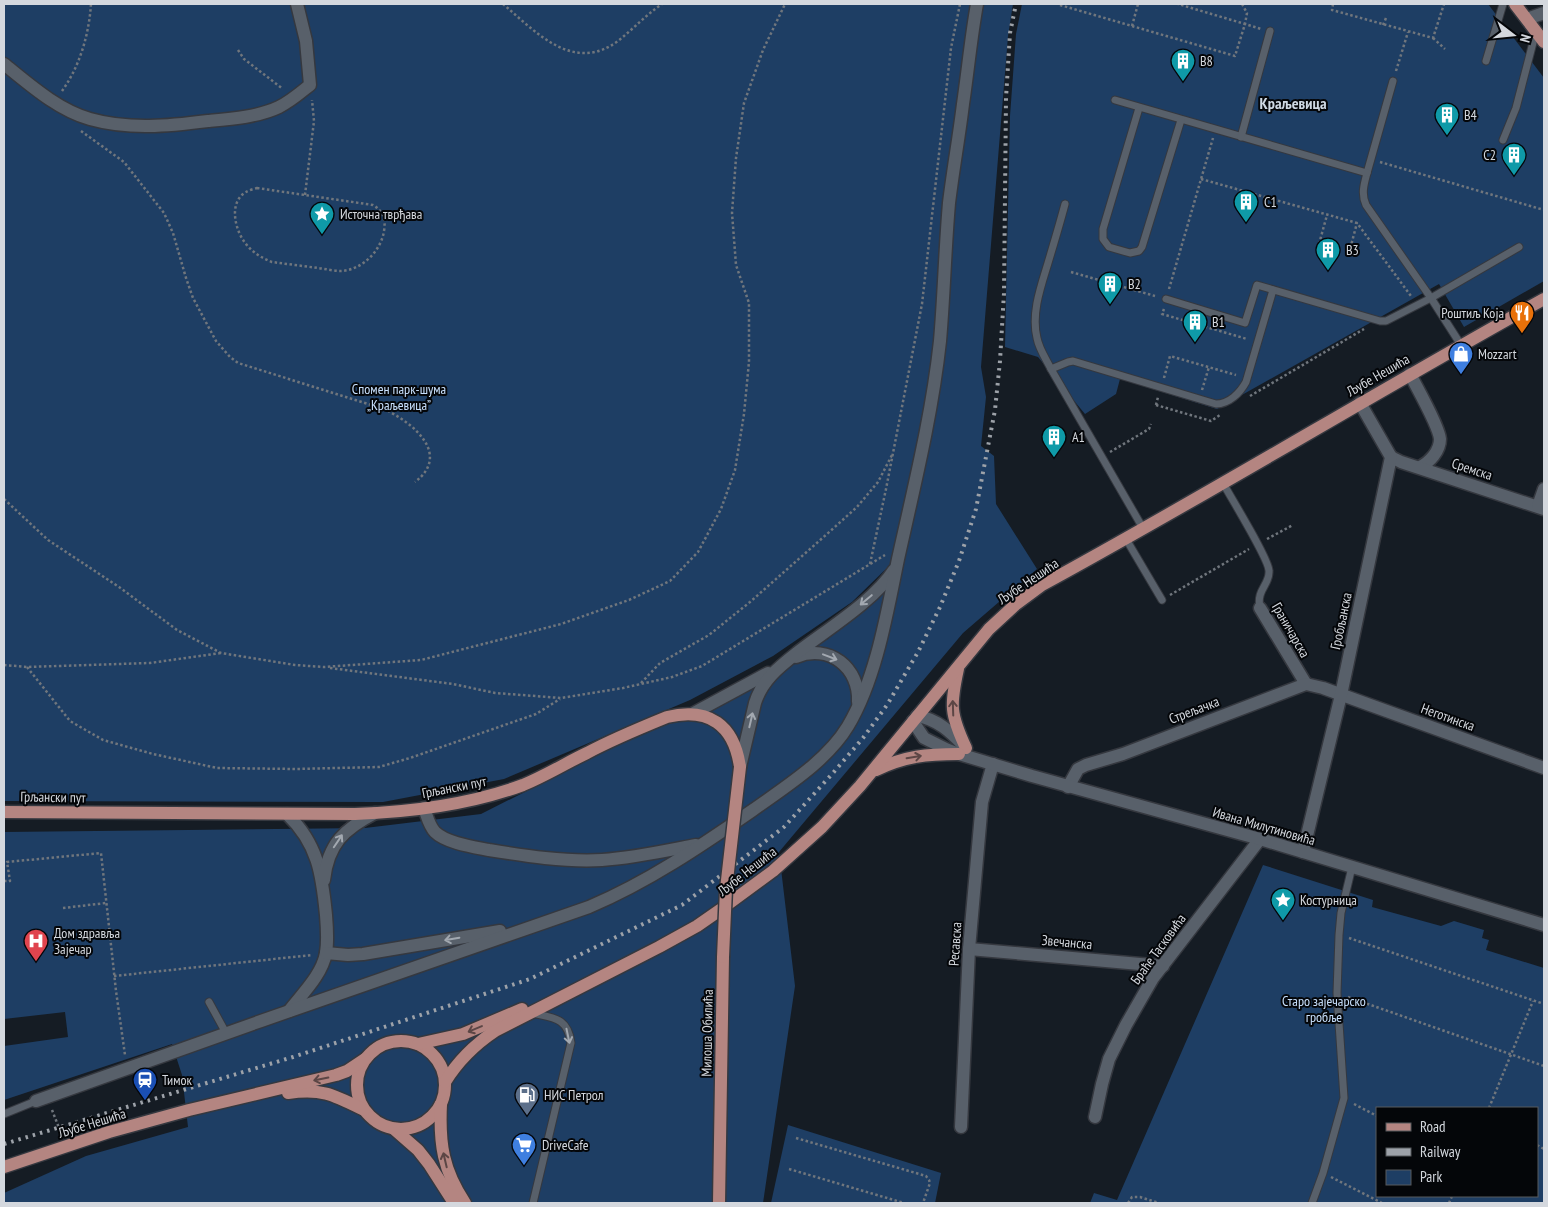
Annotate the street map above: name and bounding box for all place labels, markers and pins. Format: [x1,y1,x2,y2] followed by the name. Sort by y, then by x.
[1170,48,1196,82] building icon: B8
[1200,52,1213,70] place label: B8
[1434,102,1460,136] building icon: B4
[1464,106,1478,124] place label: B4
[1501,142,1527,176] building icon: C2
[1483,146,1496,164] place label: C2
[1233,189,1259,223] building icon: C1
[1264,193,1277,211] place label: C1
[309,201,335,235] place icon: Источна тврђава
[340,205,422,223] place label: Источна тврђава
[1315,237,1341,271] building icon: B3
[1346,241,1359,259] place label: B3
[1097,271,1123,305] building icon: B2
[1128,275,1141,293] place label: B2
[1509,300,1535,334] restaurant icon: Роштиљ Која
[1441,304,1504,322] place label: Роштиљ Која
[1182,309,1208,343] building icon: B1
[1212,313,1225,331] place label: B1
[1448,341,1474,375] shop icon: Mozzart
[1478,345,1517,363] place label: Mozzart
[1041,424,1067,458] building icon: A1
[1072,428,1085,446] place label: A1
[1270,887,1296,921] place icon: Костурница
[1300,891,1357,909] place label: Костурница
[54,924,120,958] place label: Дом здравља Зајечар
[23,928,49,962] hospital icon: Дом здравља Зајечар
[132,1067,158,1101] station icon: Тимок
[162,1071,192,1089] place label: Тимок
[514,1082,540,1116] fuel station icon: НИС Петрол
[544,1086,604,1104] place label: НИС Петрол
[511,1132,537,1166] supermarket icon: DriveCafe
[542,1136,589,1154] place label: DriveCafe

